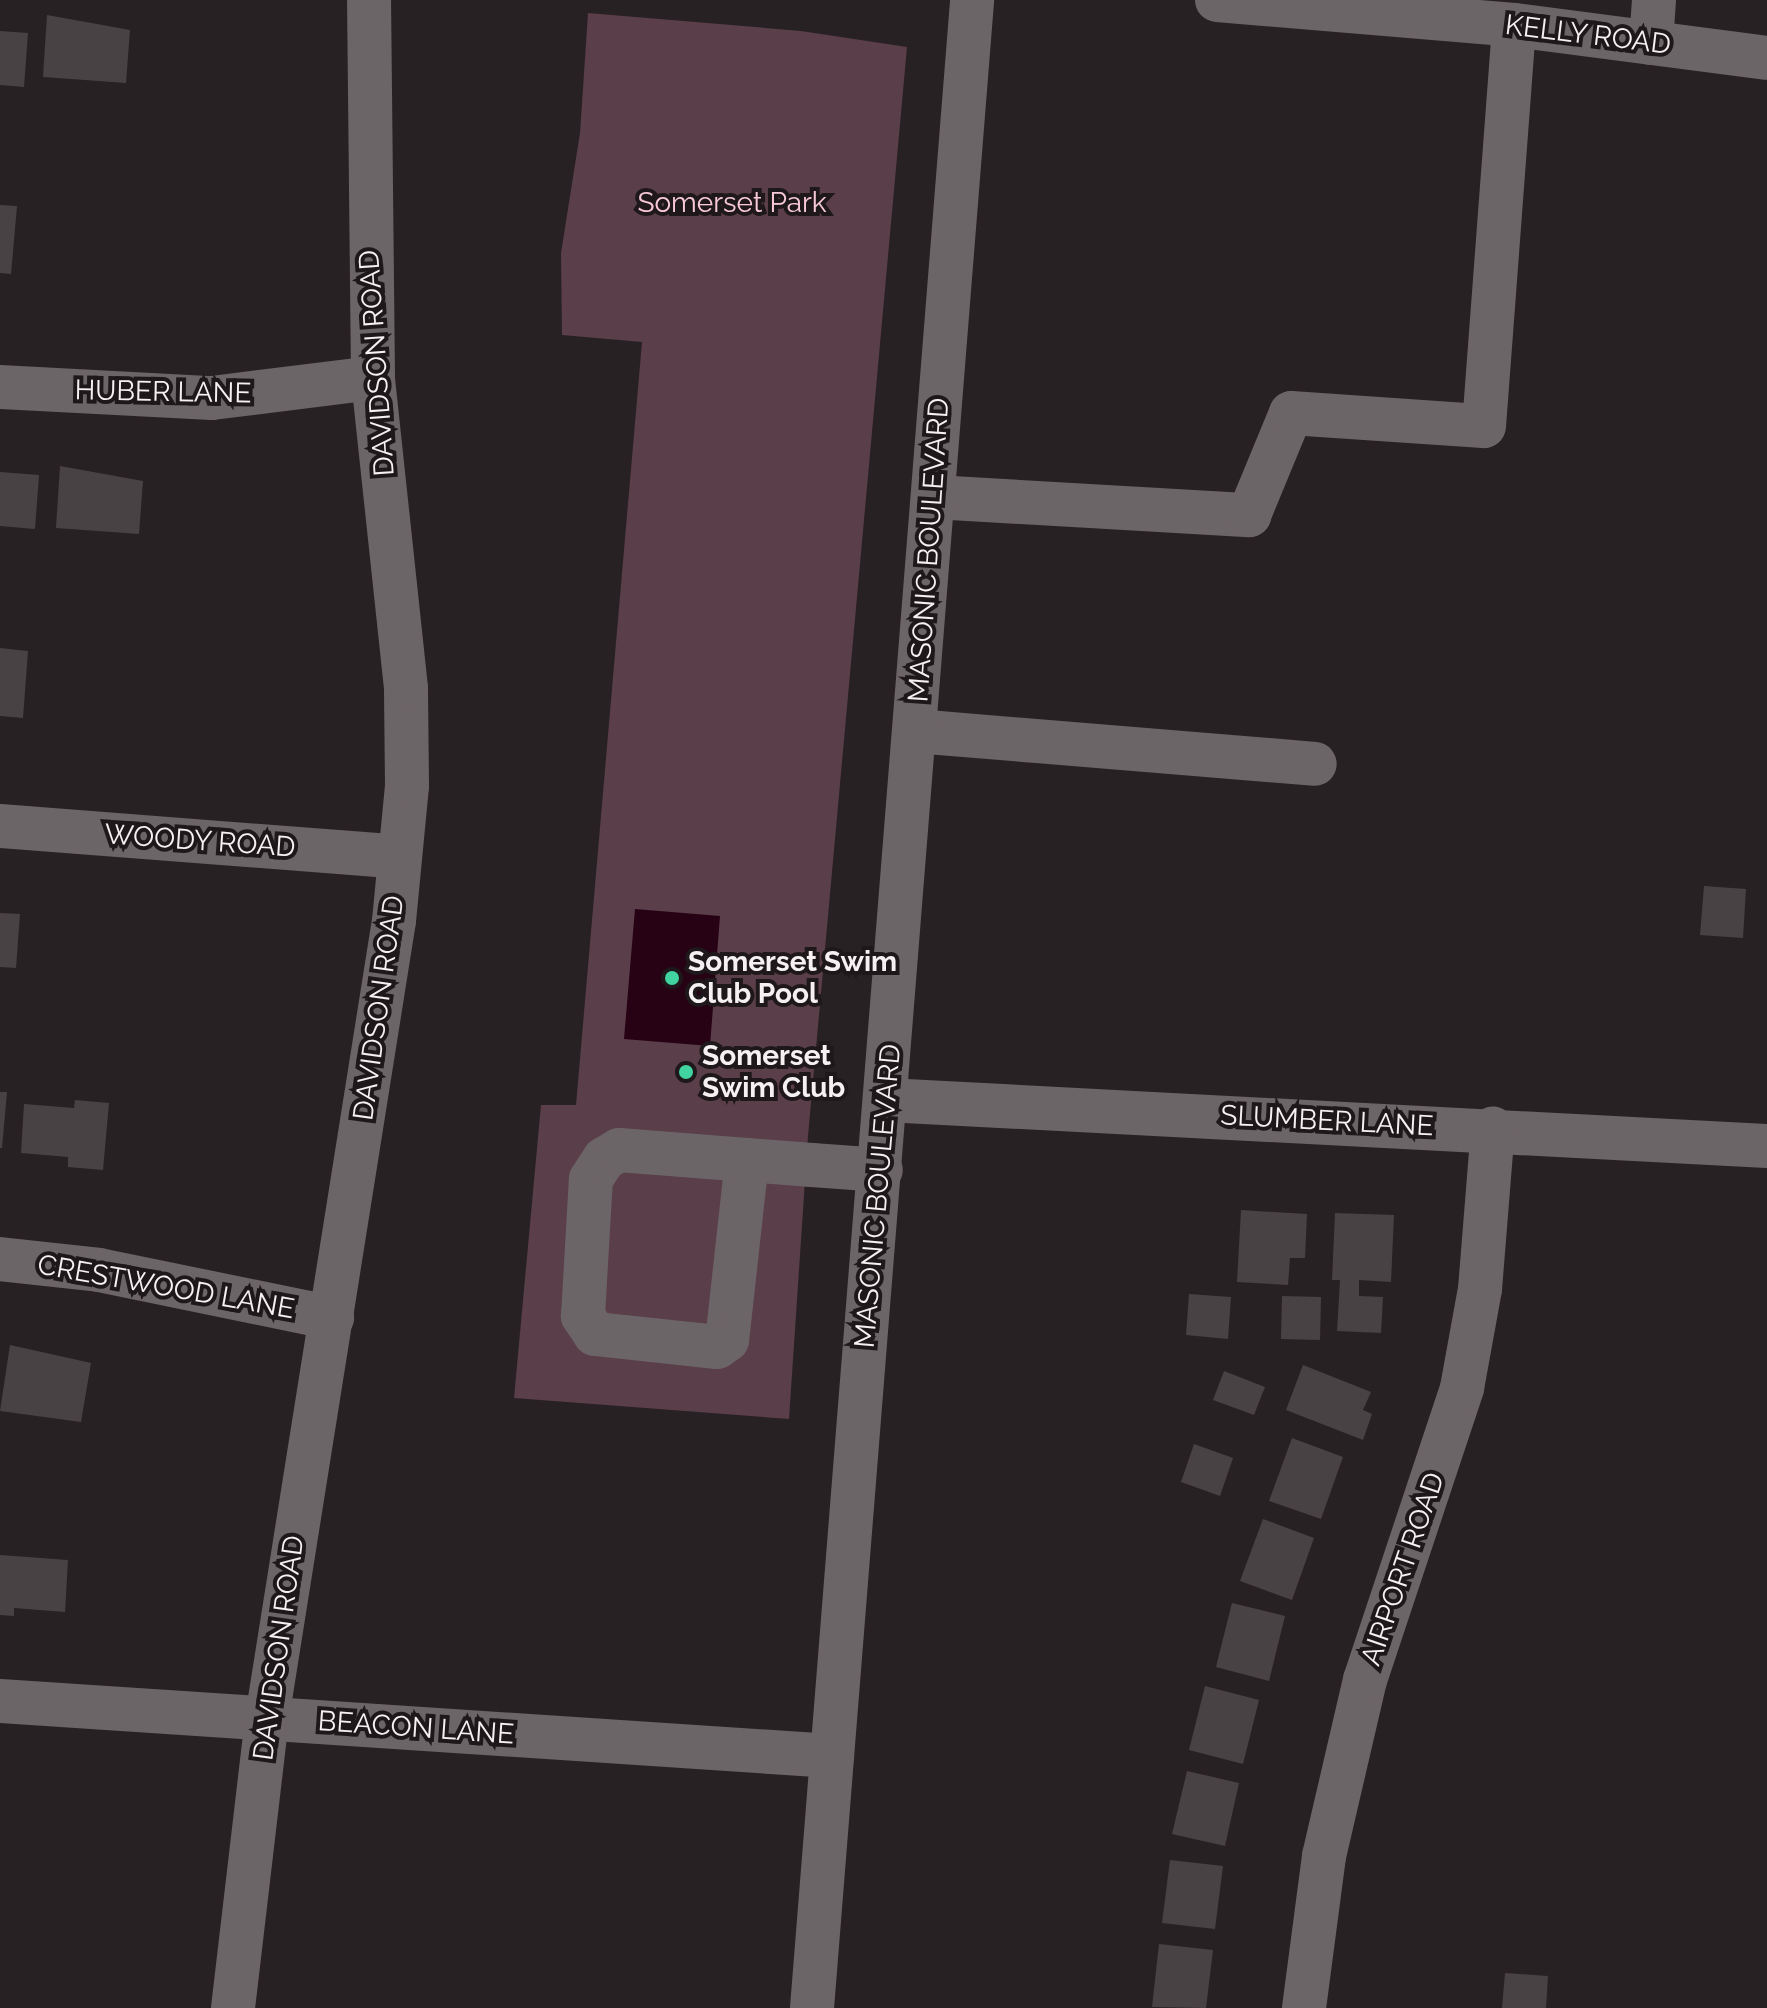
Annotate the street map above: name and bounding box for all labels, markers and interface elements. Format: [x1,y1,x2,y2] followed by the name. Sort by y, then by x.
[1503,8,1673,62] street label: KELLY ROAD
[637,186,827,220] park label: Somerset Park
[352,249,402,477] street label: DAVIDSON ROAD
[74,374,252,410] street label: HUBER LANE
[902,397,956,703] street label: MASONIC BOULEVARD
[103,818,297,864] street label: WOODY ROAD
[347,893,411,1123] street label: DAVIDSON ROAD
[688,945,897,1011] place label: Somerset Swim Club Pool
[663,969,681,987] marker: Somerset Swim Club Pool
[702,1039,845,1105] place label: Somerset Swim Club
[848,1043,908,1349] street label: MASONIC BOULEVARD
[677,1063,695,1081] marker: Somerset Swim Club
[1220,1099,1434,1143] street label: SLUMBER LANE
[35,1248,297,1326] street label: CRESTWOOD LANE
[1354,1468,1452,1670] street label: AIRPORT ROAD
[247,1533,311,1763] street label: DAVIDSON ROAD
[317,1704,515,1752] street label: BEACON LANE

